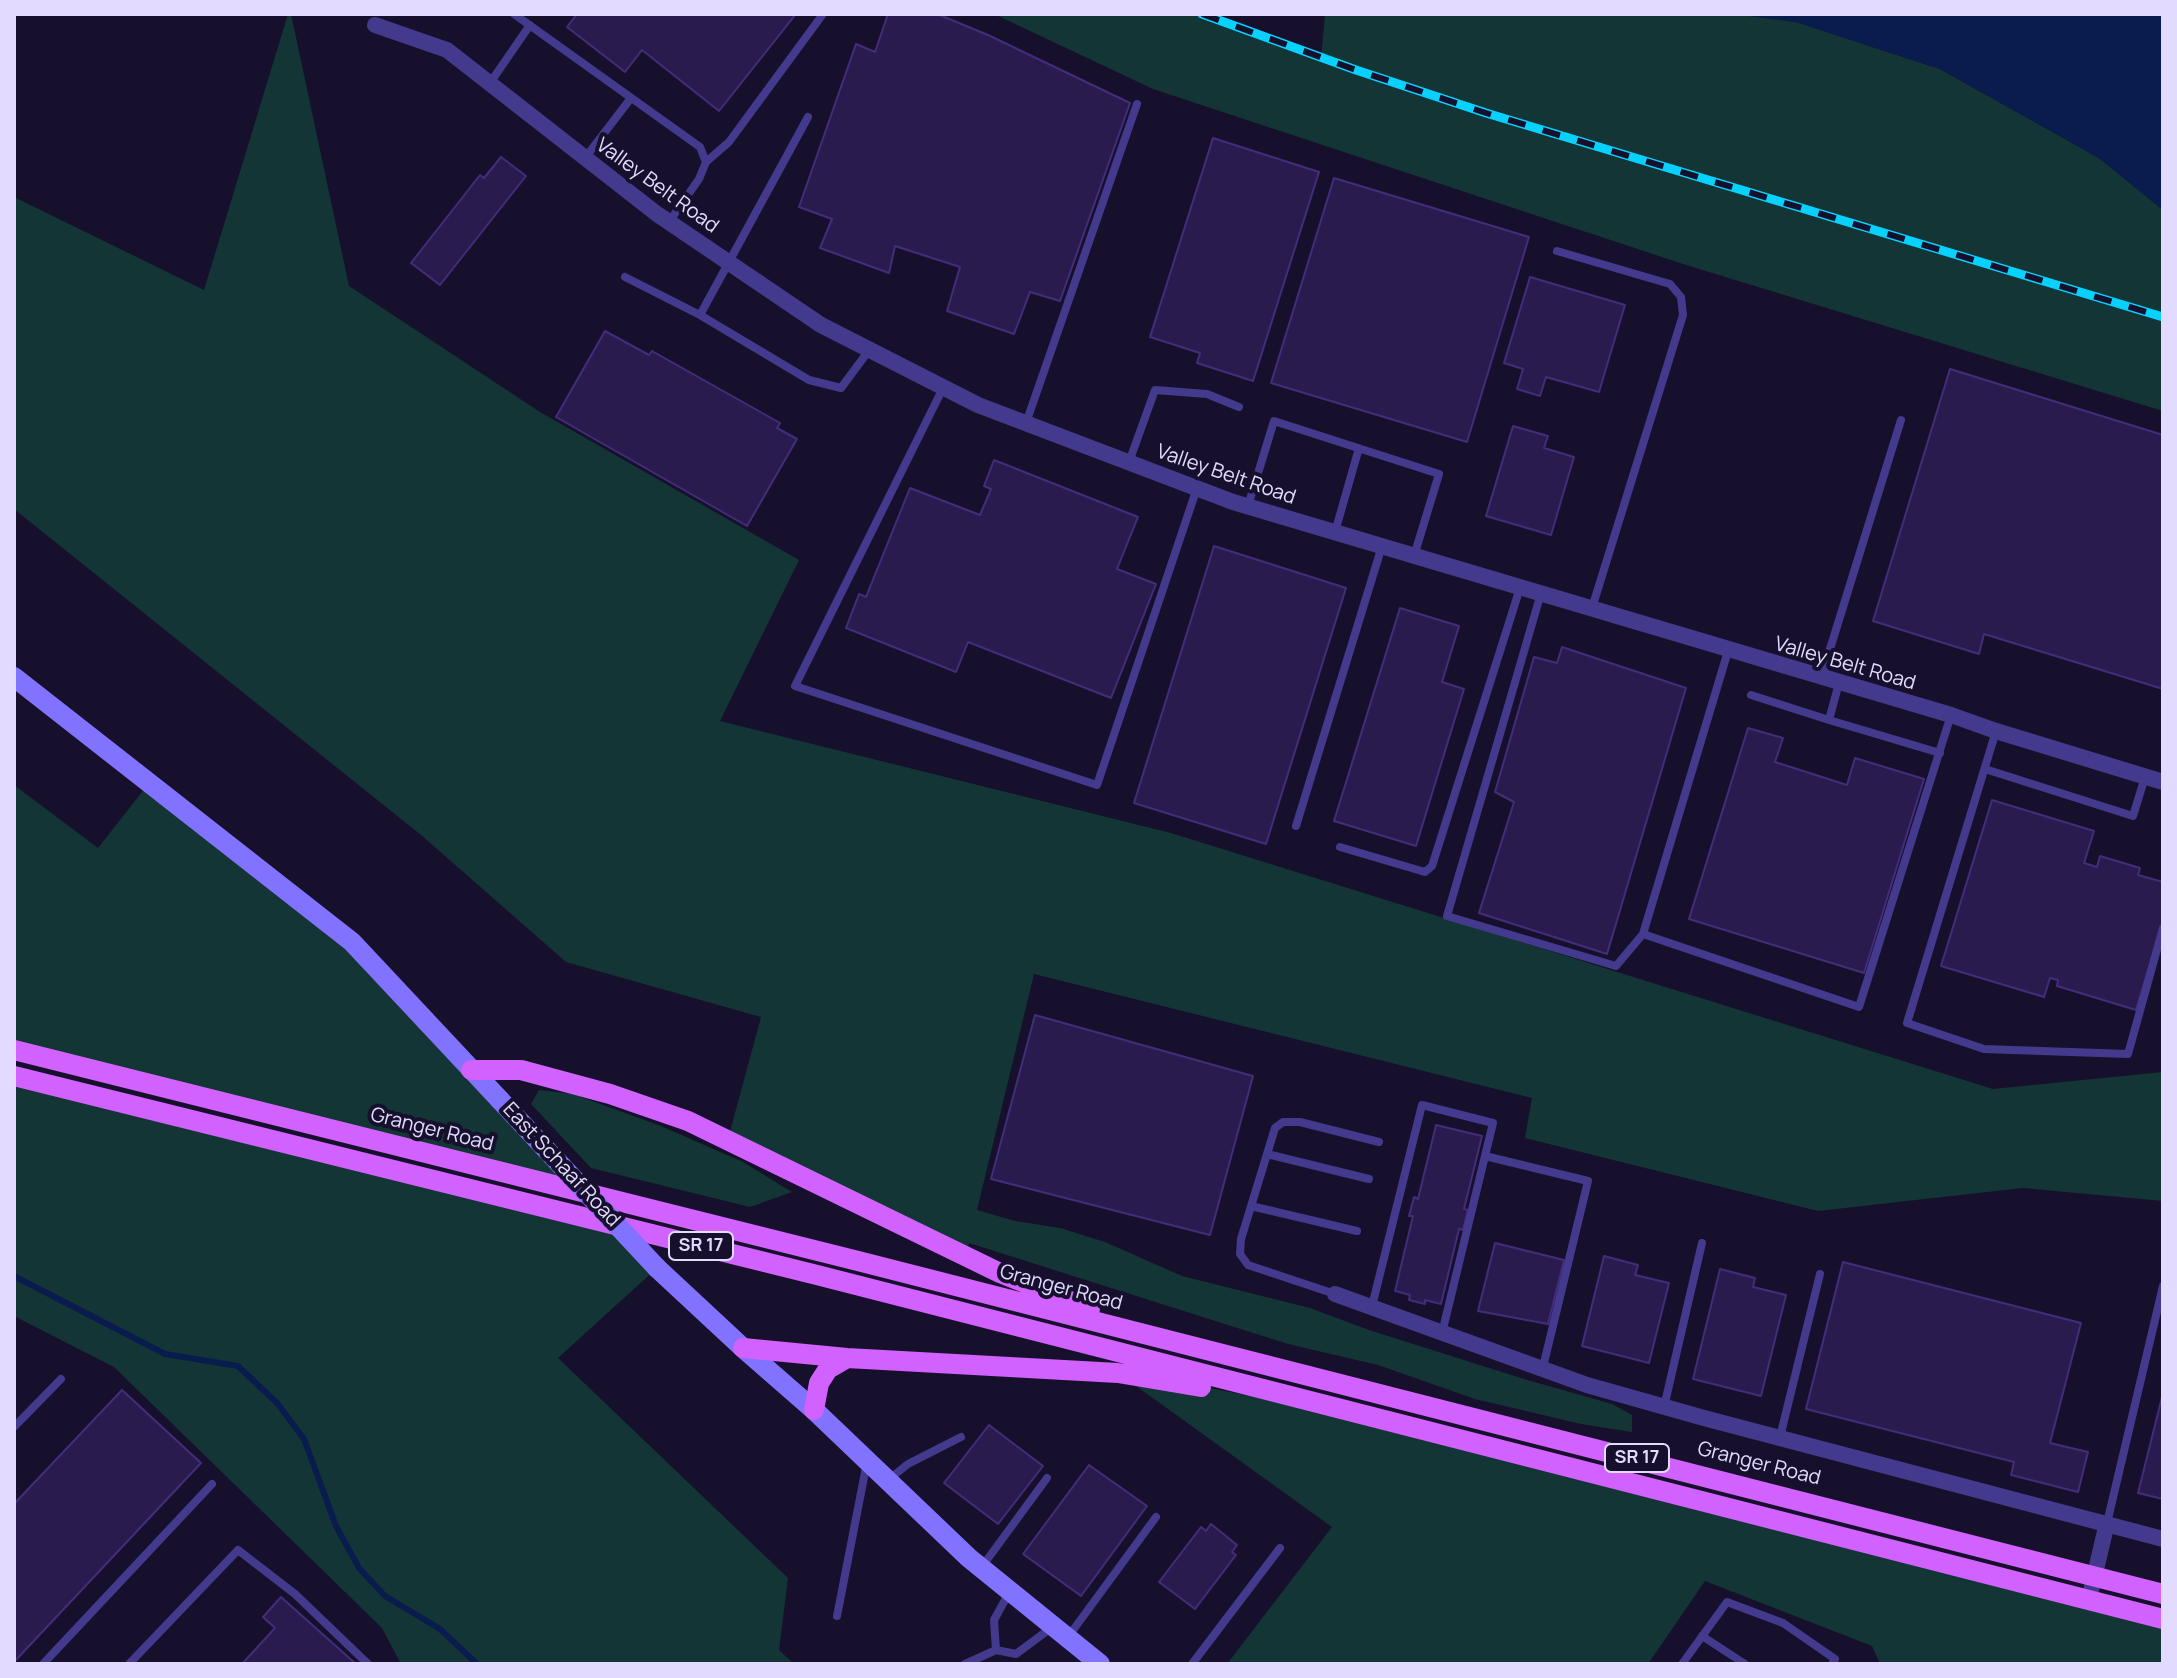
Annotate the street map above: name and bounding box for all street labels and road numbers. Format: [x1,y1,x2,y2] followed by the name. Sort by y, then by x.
[591,133,723,239] street label: Valley Belt Road
[1153,440,1299,510] street label: Valley Belt Road
[1772,632,1918,696] street label: Valley Belt Road
[497,1098,625,1232] street label: East Schaaf Road
[368,1103,496,1157] street label: Granger Road
[669,1232,733,1260] road number: SR 17
[997,1260,1125,1316] street label: Granger Road
[1695,1437,1823,1491] street label: Granger Road
[1605,1444,1669,1472] road number: SR 17

